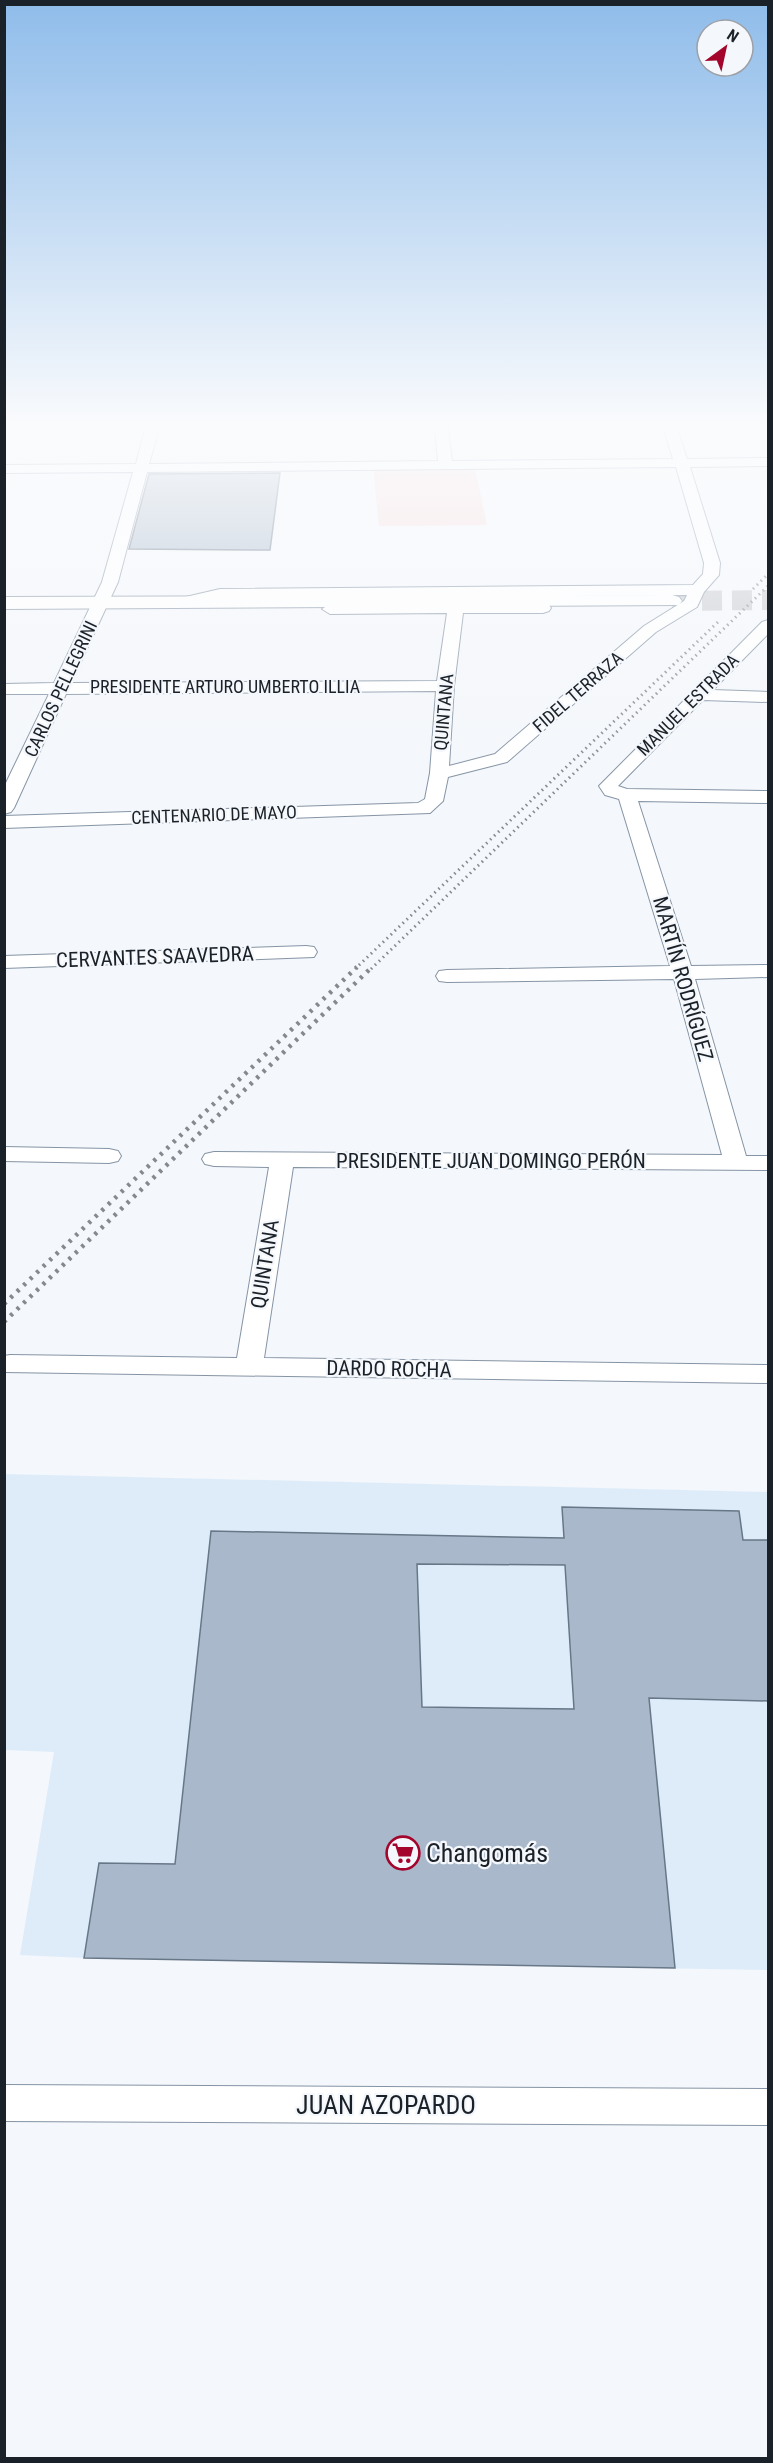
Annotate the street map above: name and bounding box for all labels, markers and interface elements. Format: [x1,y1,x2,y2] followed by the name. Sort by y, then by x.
[695,18,755,78] north arrow
[724,25,742,46] text: N
[20,617,101,760] street label: CARLOS PELLEGRINI
[528,646,627,736] street label: FIDEL TERRAZA
[632,649,743,760] street label: MANUEL ESTRADA
[430,672,457,751] street label: QUINTANA
[90,676,361,697] street label: PRESIDENTE ARTURO UMBERTO ILLIA
[131,801,297,828] street label: CENTENARIO DE MAYO
[648,894,718,1064] street label: MARTÍN RODRÍGUEZ
[56,942,254,972] street label: CERVANTES SAAVEDRA
[336,1149,646,1173] street label: PRESIDENTE JUAN DOMINGO PERÓN
[246,1218,284,1310] street label: QUINTANA
[326,1356,452,1382] street label: DARDO ROCHA
[385,1835,421,1871] supermarket icon: Changomás
[426,1838,548,1868] place label: Changomás
[296,2090,476,2120] street label: JUAN AZOPARDO

